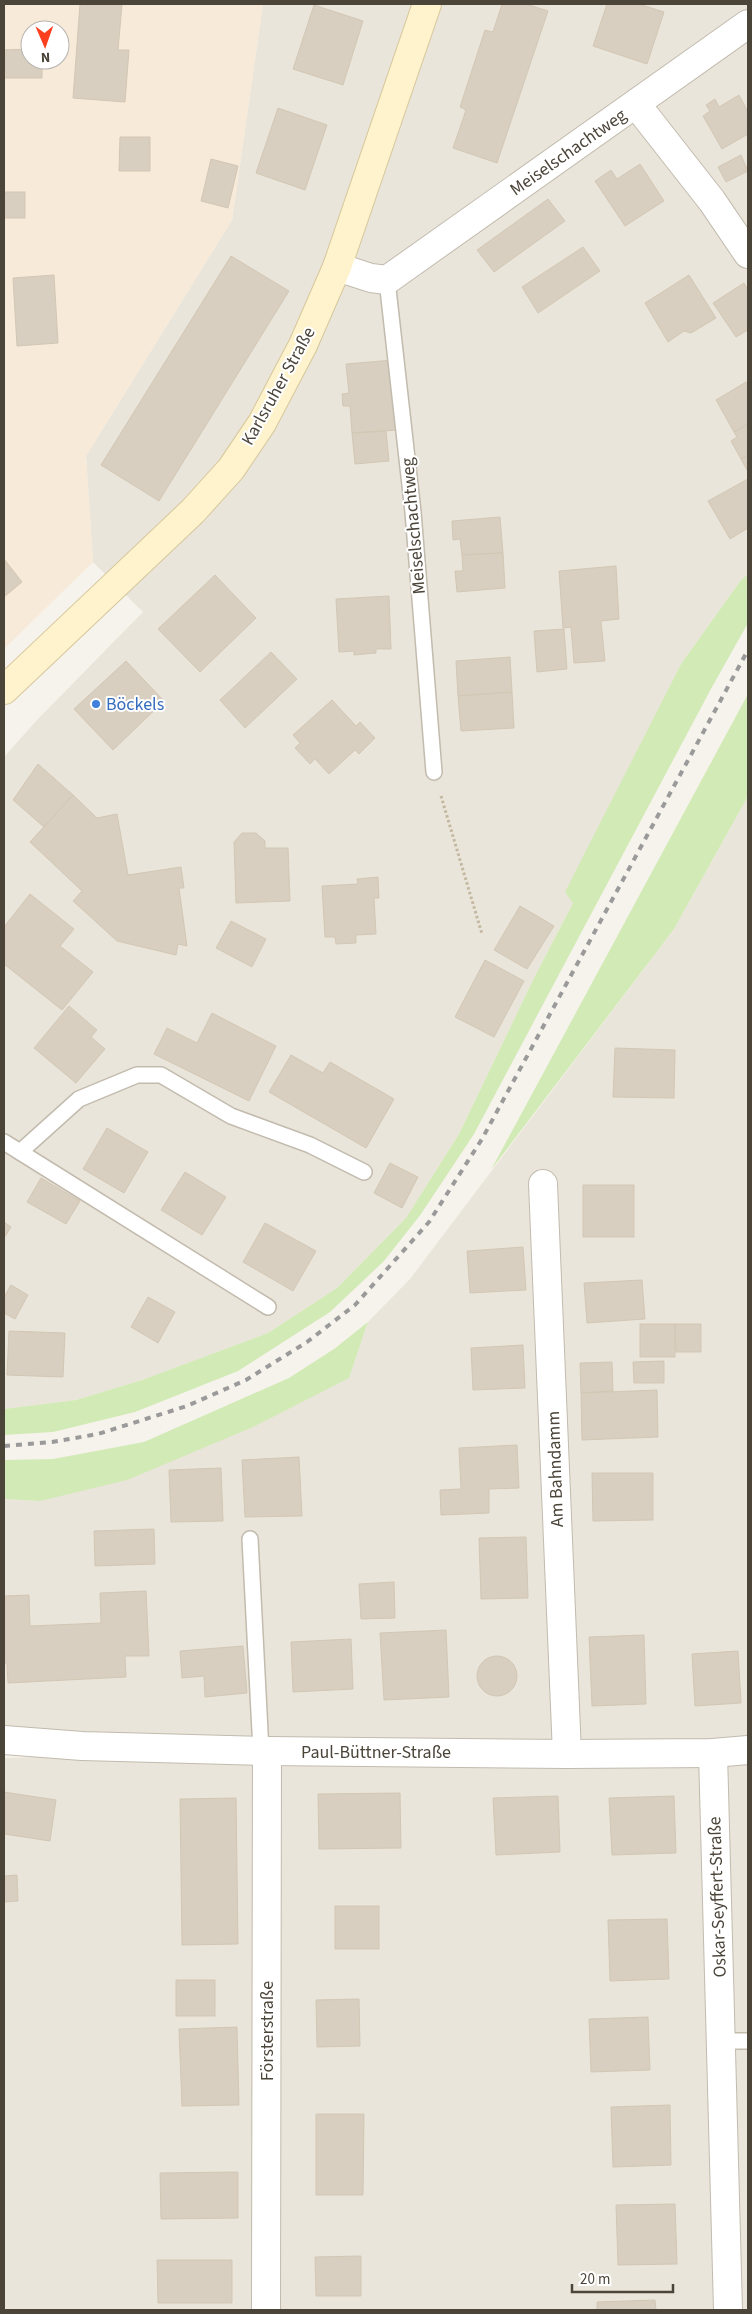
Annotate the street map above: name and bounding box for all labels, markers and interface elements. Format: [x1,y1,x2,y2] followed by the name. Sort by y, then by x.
[20,20,70,70] north arrow
[40,47,50,67] text: N
[505,103,632,202] street label: Meiselschachtweg
[236,322,321,450] street label: Karlsruher Straße
[395,457,432,595] street label: Meiselschachtweg
[106,692,164,717] place label: Böckels
[90,698,102,710] marker: Böckels
[541,1410,570,1528] street label: Am Bahndamm
[301,1740,451,1765] street label: Paul-Büttner-Straße
[702,1816,733,1978] street label: Oskar-Seyffert-Straße
[255,1981,280,2081] street label: Försterstraße
[572,2262,673,2294] scale bar
[580,2269,610,2290] text: 20 m

